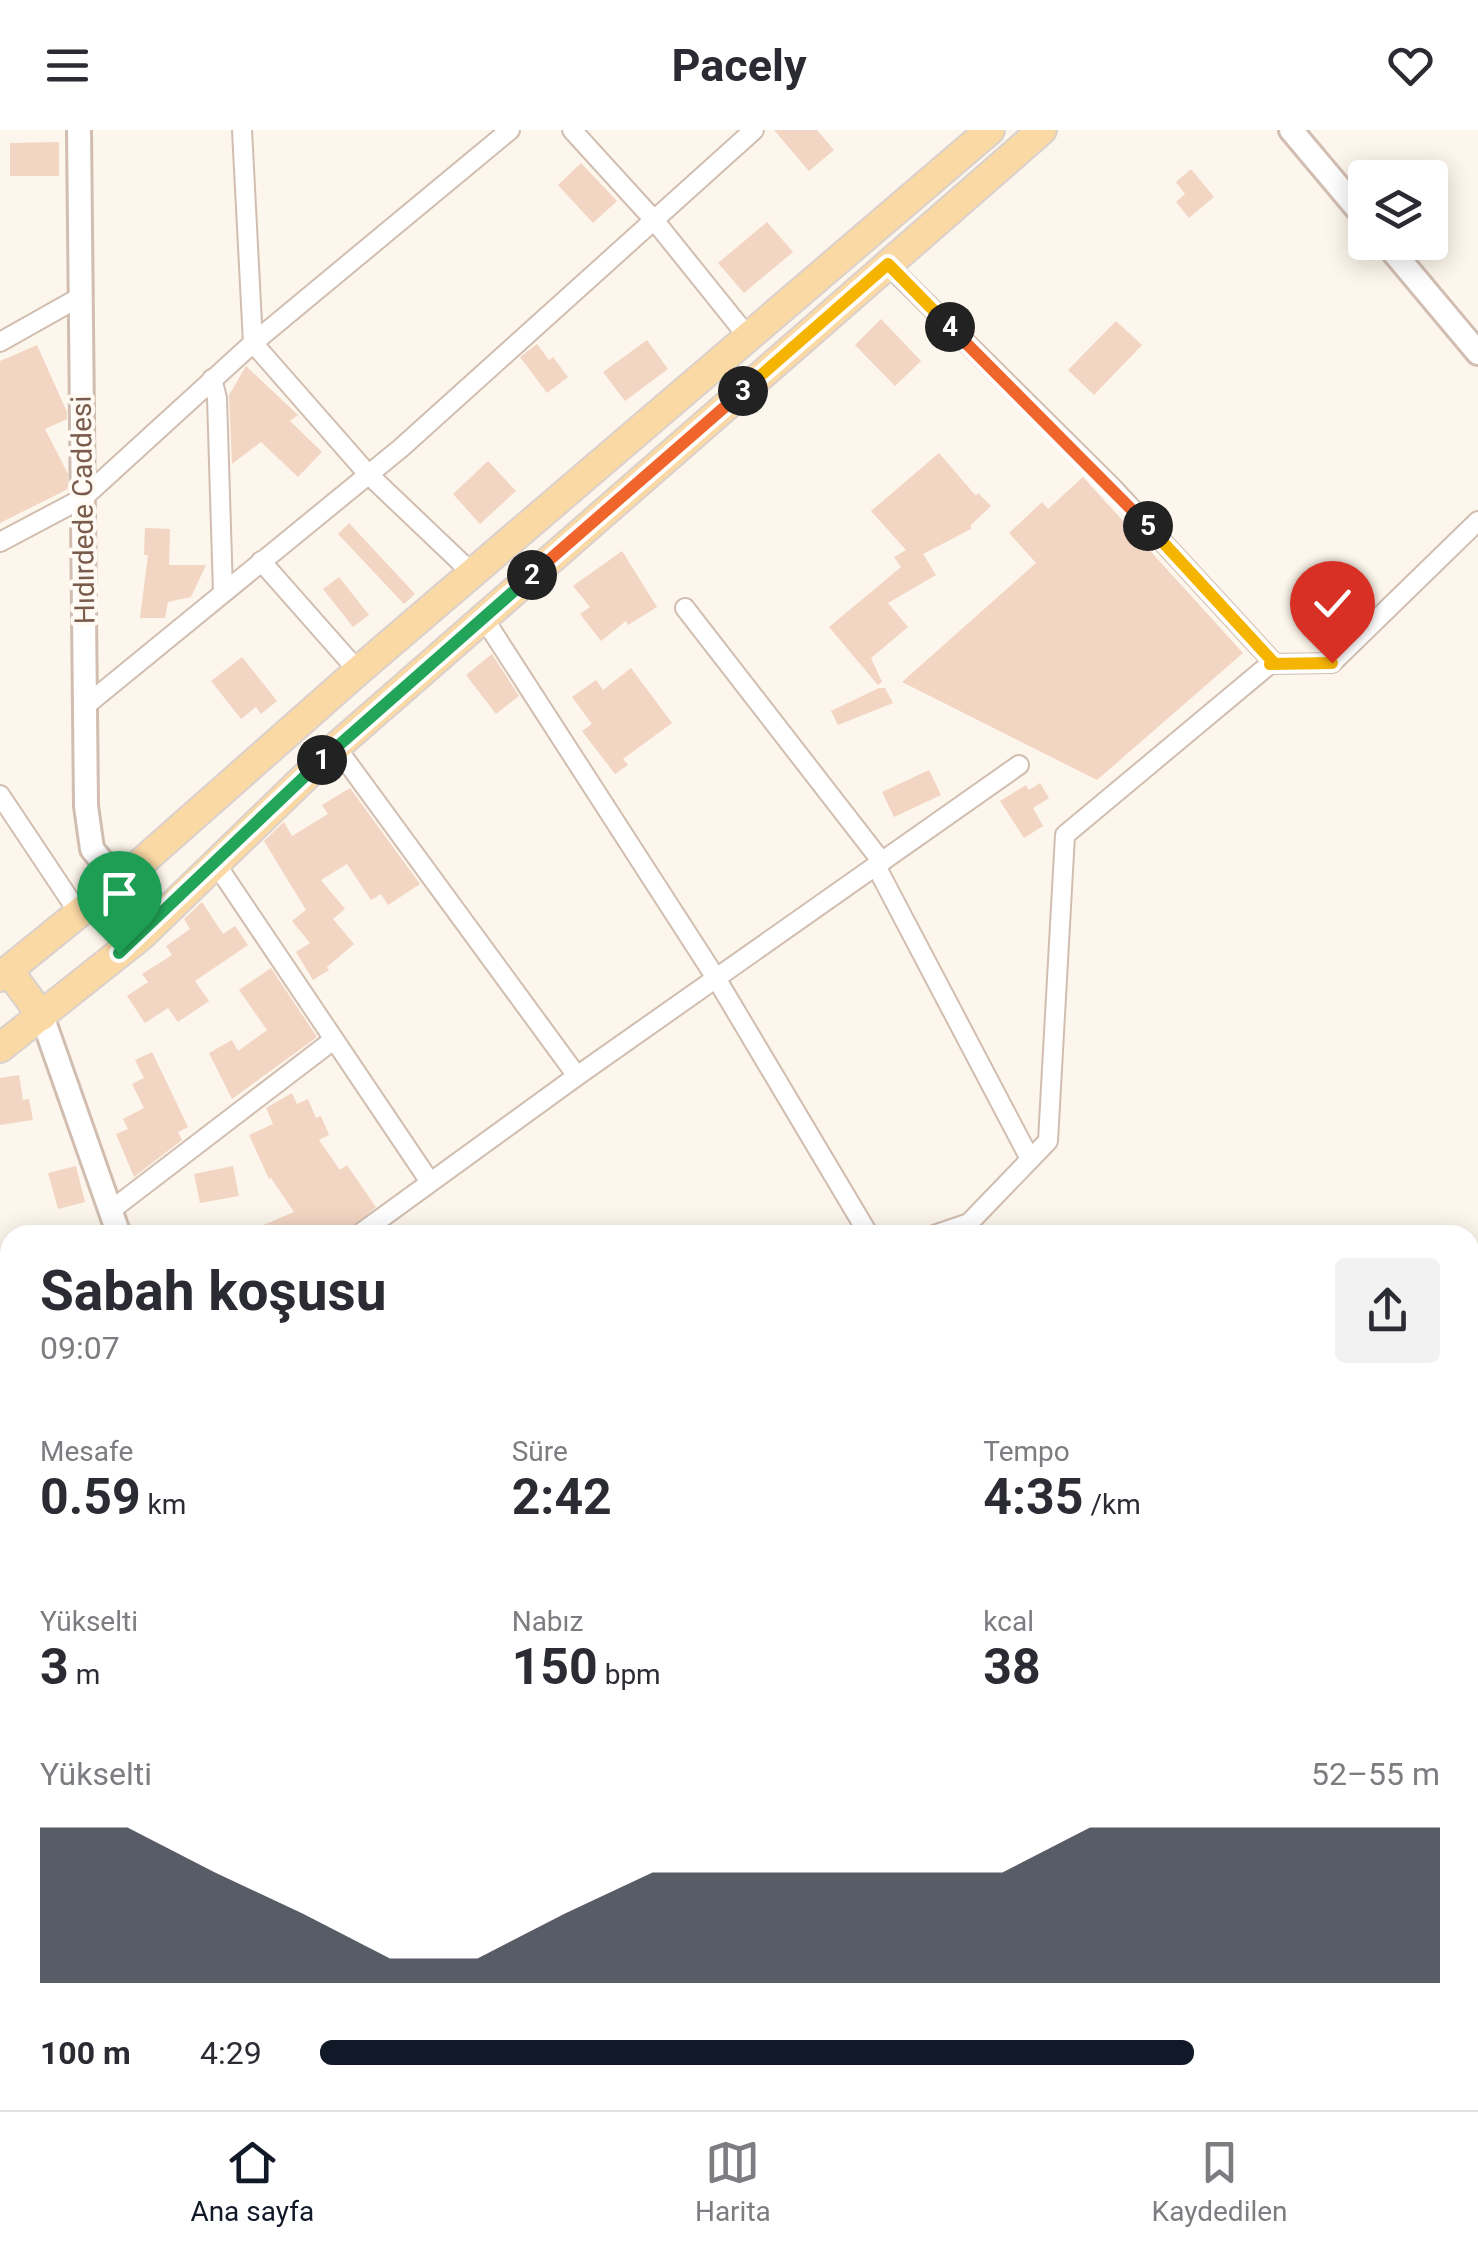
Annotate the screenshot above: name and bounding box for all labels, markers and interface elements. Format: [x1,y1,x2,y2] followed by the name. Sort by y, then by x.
[40,38,95,93] icon: menu
[1383,38,1438,93] icon: heart
[671,39,807,92] text: Pacely
[1348,160,1448,260] map controls
[1348,160,1448,260] button: layers
[925,302,975,352] pin: 4
[942,310,958,343] text: 4
[718,366,768,416] pin: 3
[735,374,751,407] text: 3
[65,396,101,624] street label: Hıdırdede Caddesi
[1123,501,1173,551] pin: 5
[1140,509,1156,542] text: 5
[507,550,557,600] pin: 2
[524,558,540,591] text: 2
[1290,561,1375,664] pin
[1305,576,1360,631] icon: check
[297,735,347,785] pin: 1
[314,743,330,776] text: 1
[77,851,162,954] pin
[92,866,147,921] icon: arrive
[1335,1258,1440,1363] button: share
[40,1259,387,1323] text: Sabah koşusu
[40,1329,120,1367] text: 09:07
[40,1435,133,1468] text: Mesafe
[512,1435,568,1468] text: Süre
[983,1435,1070,1468] text: Tempo
[40,1468,141,1526] text: 0.59
[512,1468,612,1526] text: 2:42
[983,1468,1083,1526] text: 4:35
[141,1488,186,1521] text: km
[1083,1488,1141,1521] text: /km
[40,1605,138,1638] text: Yükselti
[512,1605,583,1638] text: Nabız
[983,1605,1034,1638] text: kcal
[40,1638,69,1696] text: 3
[512,1638,598,1696] text: 150
[983,1638,1041,1696] text: 38
[69,1658,100,1691] text: m
[598,1658,661,1691] text: bpm
[40,1755,152,1793] text: Yükselti
[1311,1755,1440,1793] text: 52–55 m
[40,2034,131,2072] text: 100 m
[200,2034,262,2072] text: 4:29
[190,2135,314,2228] tab: Ana sayfa
[695,2135,771,2228] tab: Harita
[1152,2135,1288,2228] tab: Kaydedilen

